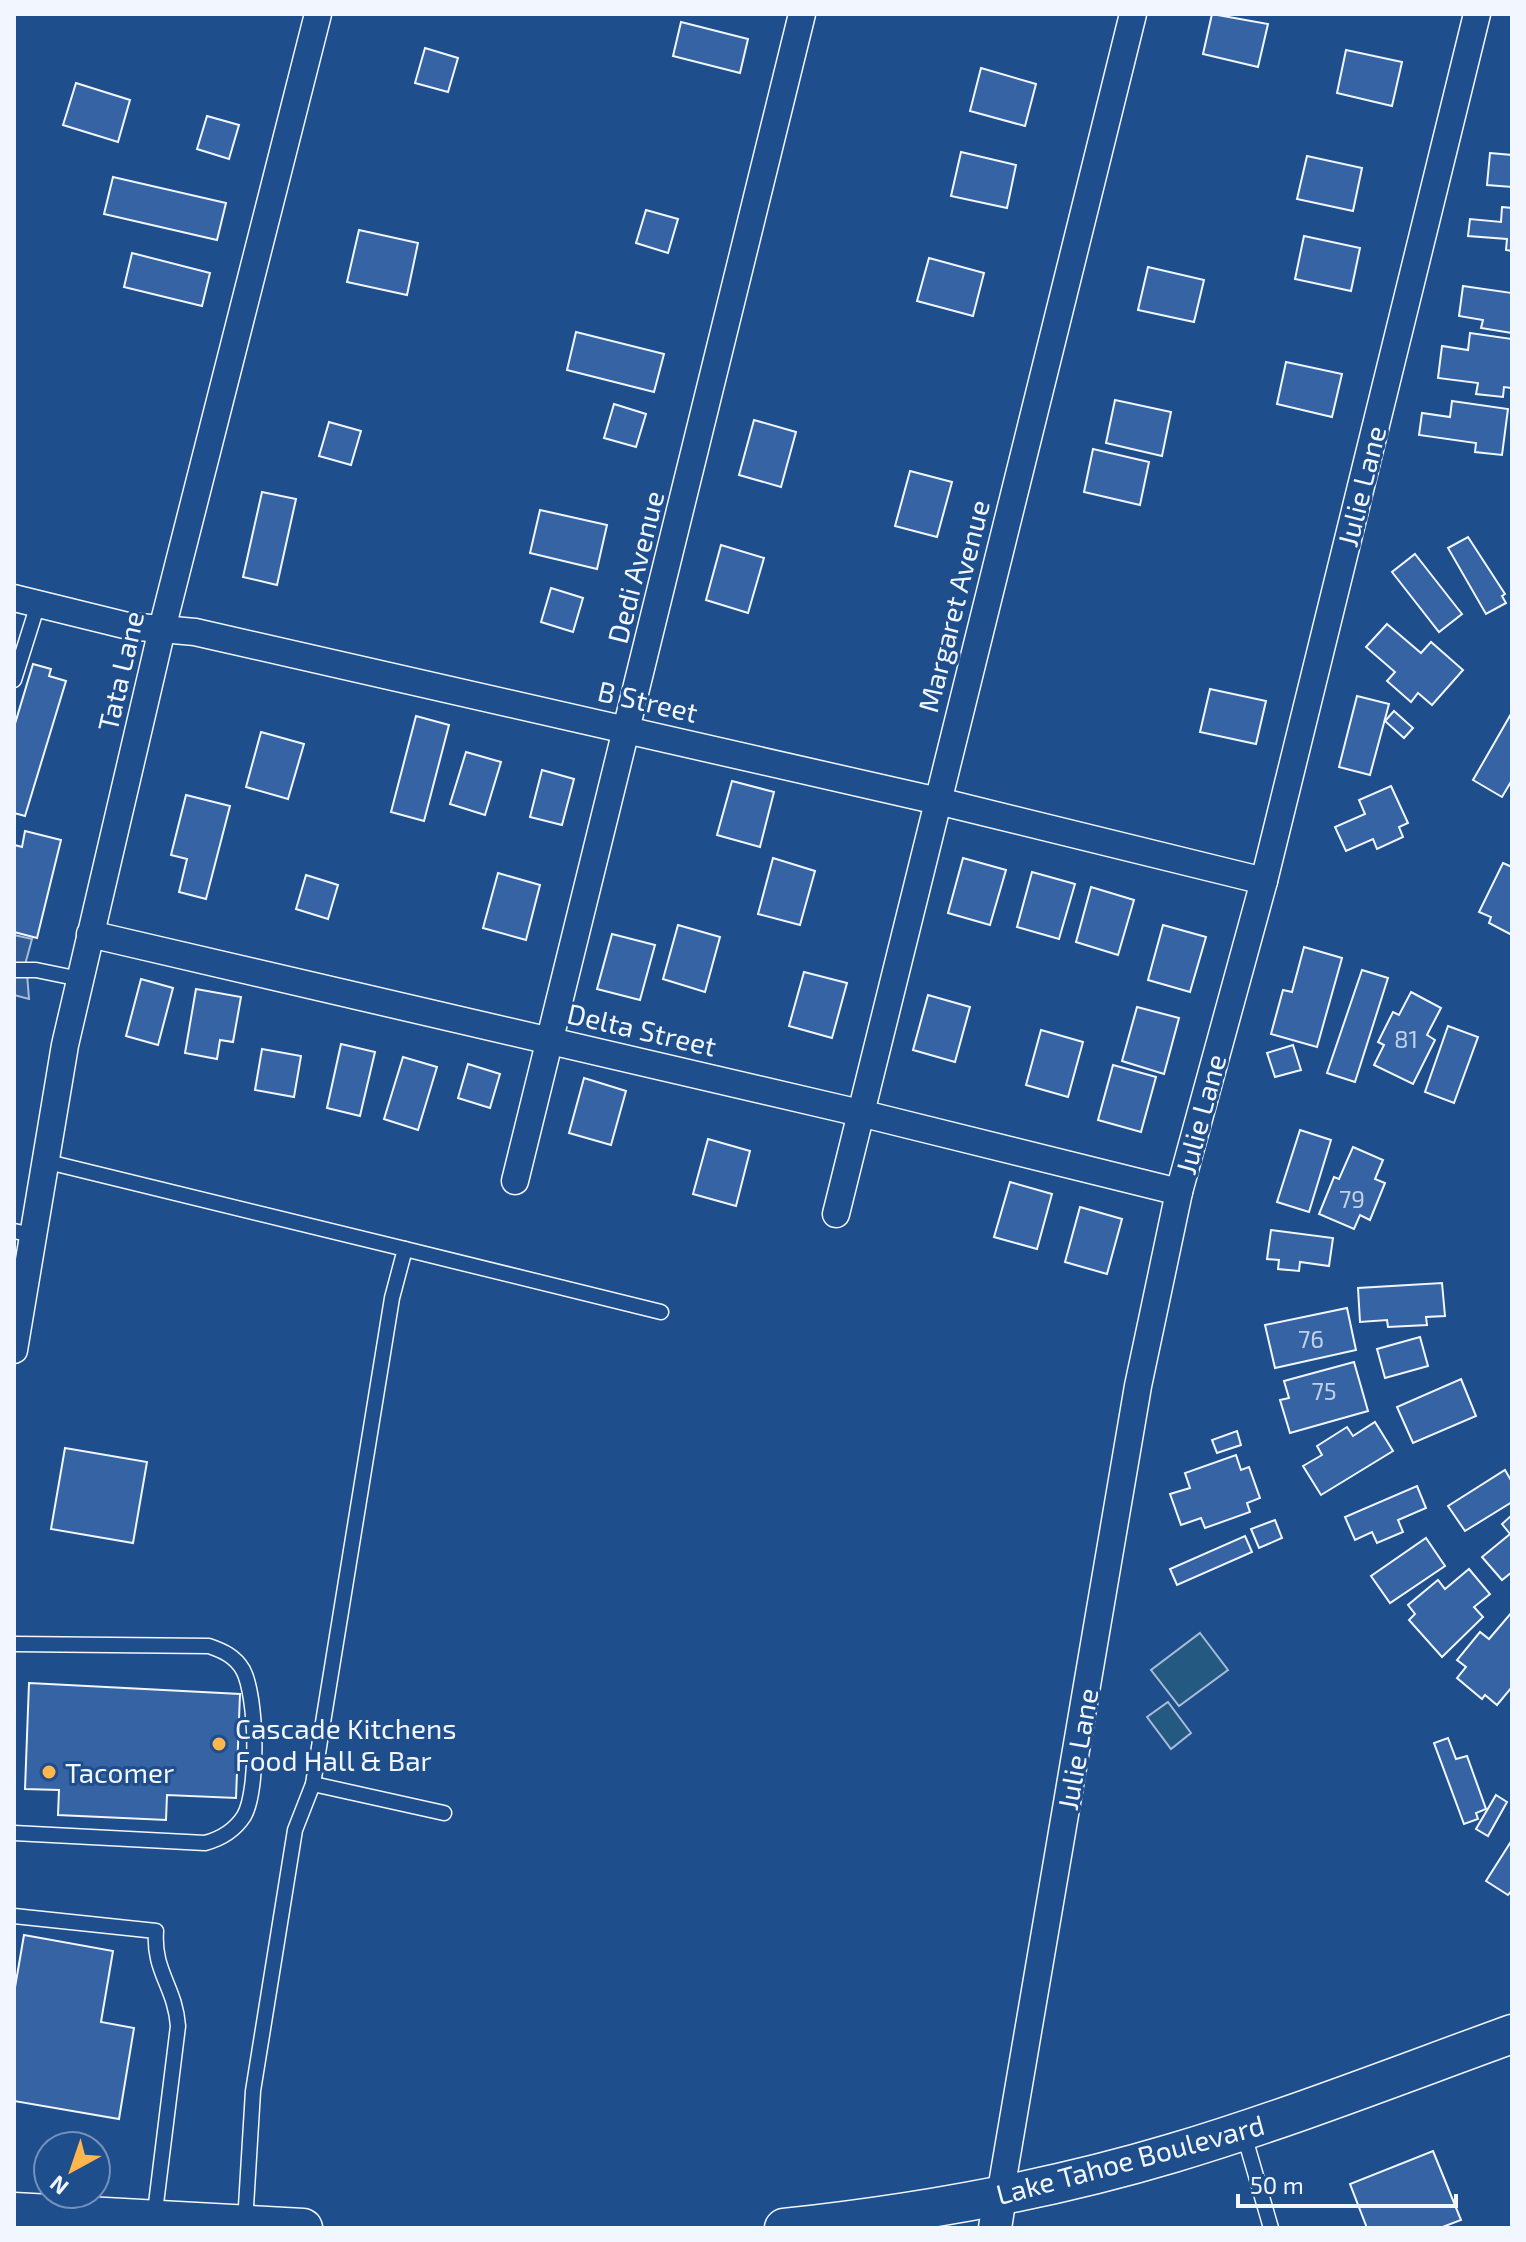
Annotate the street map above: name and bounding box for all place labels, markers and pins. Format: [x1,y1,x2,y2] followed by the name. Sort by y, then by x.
[235,1711,457,1777] place label: Cascade Kitchens Food Hall & Bar
[210,1735,228,1753] marker: Cascade Kitchens Food Hall & Bar
[65,1755,174,1789] place label: Tacomer
[40,1763,58,1781] marker: Tacomer

